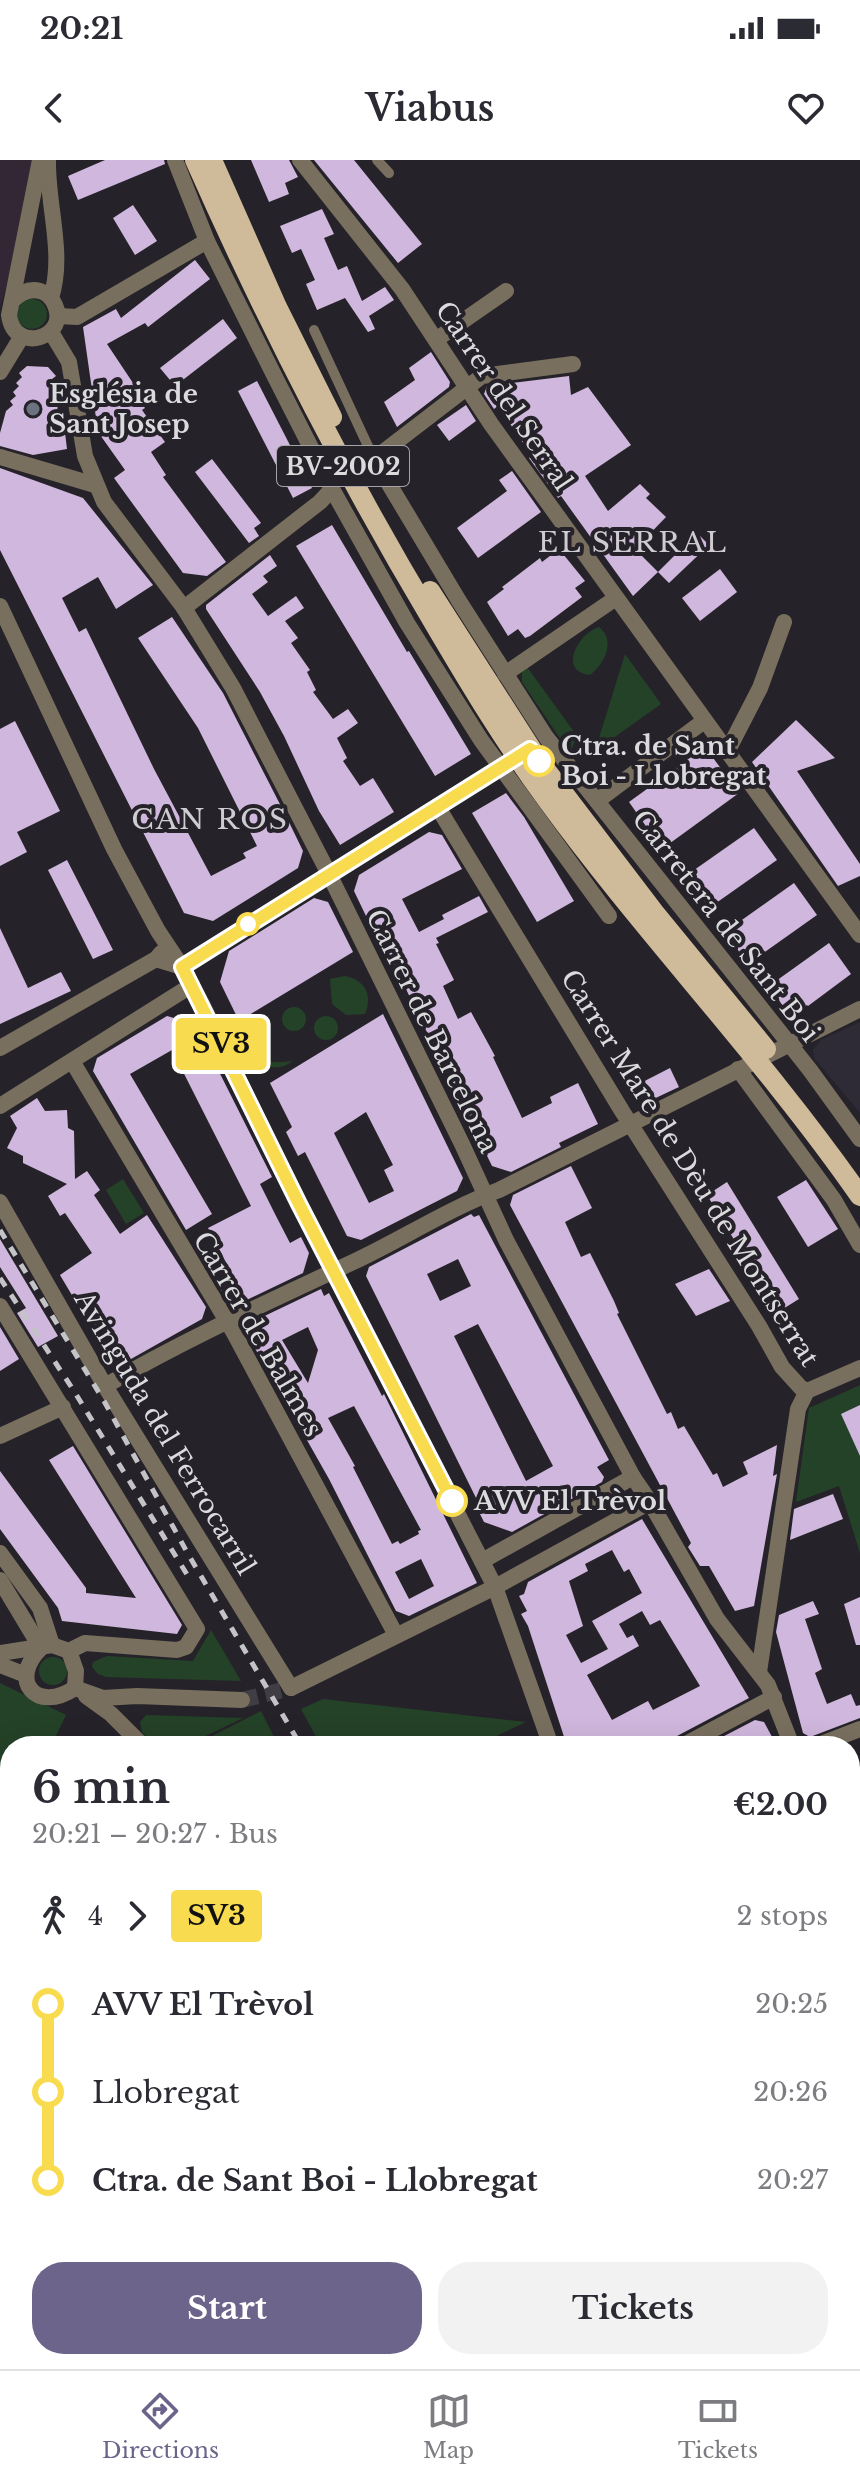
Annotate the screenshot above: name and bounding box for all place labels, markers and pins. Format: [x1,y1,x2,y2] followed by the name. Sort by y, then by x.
[49,378,198,440] place label: Església de Sant Josep
[24,400,42,418] marker: Església de Sant Josep
[561,730,766,792] place label: Ctra. de Sant Boi - Llobregat
[524,746,554,776] marker: Ctra. de Sant Boi - Llobregat
[237,913,259,935] unlabelled marker
[473,1485,666,1517] place label: AVV El Trèvol
[437,1486,467,1516] marker: AVV El Trèvol

